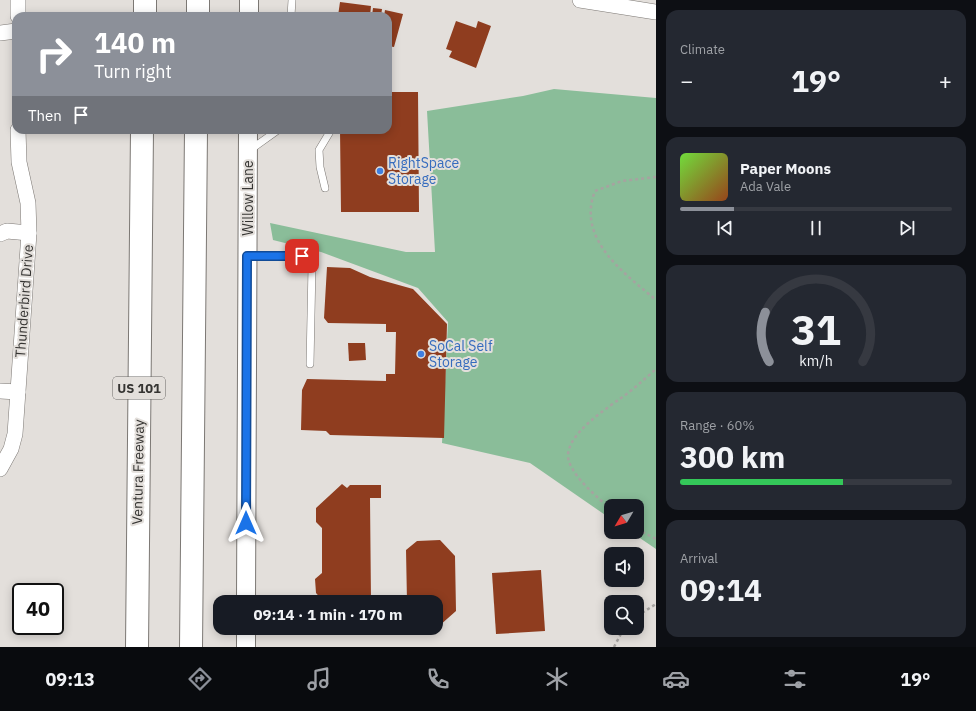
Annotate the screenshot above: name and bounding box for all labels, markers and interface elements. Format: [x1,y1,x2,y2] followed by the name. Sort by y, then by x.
[94,24,176,61] text: 140 m
[28,28,80,80] icon: right
[680,41,725,58] text: Climate
[94,60,172,83] text: Turn right
[791,61,841,100] text: 19°
[680,66,693,95] text: −
[939,66,952,95] text: +
[70,104,92,126] icon: arrive
[28,106,62,125] text: Then
[388,154,459,188] place label: RightSpace Storage
[740,159,831,178] text: Paper Moons
[239,160,257,236] street label: Willow Lane
[375,166,385,176] marker: RightSpace Storage
[740,178,791,195] text: Ada Vale
[714,217,736,239] icon: previous
[805,217,827,239] icon: pause
[896,217,918,239] icon: next
[285,239,319,273] pin
[11,244,37,358] street label: Thunderbird Drive
[291,245,313,267] icon: arrive
[791,301,841,355] text: 31
[429,337,493,371] place label: SoCal Self Storage
[416,349,426,359] marker: SoCal Self Storage
[799,350,833,369] text: km/h
[113,377,165,399] road number: US 101
[680,417,754,434] text: Range · 60%
[128,419,148,525] street label: Ventura Freeway
[680,437,785,476] text: 300 km
[604,499,644,539] north arrow
[604,499,644,635] map controls
[225,502,267,544] position arrow
[604,547,644,587] button: sound
[680,550,718,567] text: Arrival
[680,570,762,609] text: 09:14
[12,583,64,635] speed limit sign: 40
[604,595,644,635] button: search
[254,605,402,624] text: 09:14 · 1 min · 170 m
[186,665,214,693] icon: directions
[305,665,333,693] icon: music
[424,665,452,693] icon: phone
[543,665,571,693] icon: climate
[662,665,690,693] icon: car
[781,665,809,693] icon: filters
[46,668,95,691] text: 09:13
[900,668,930,691] text: 19°

